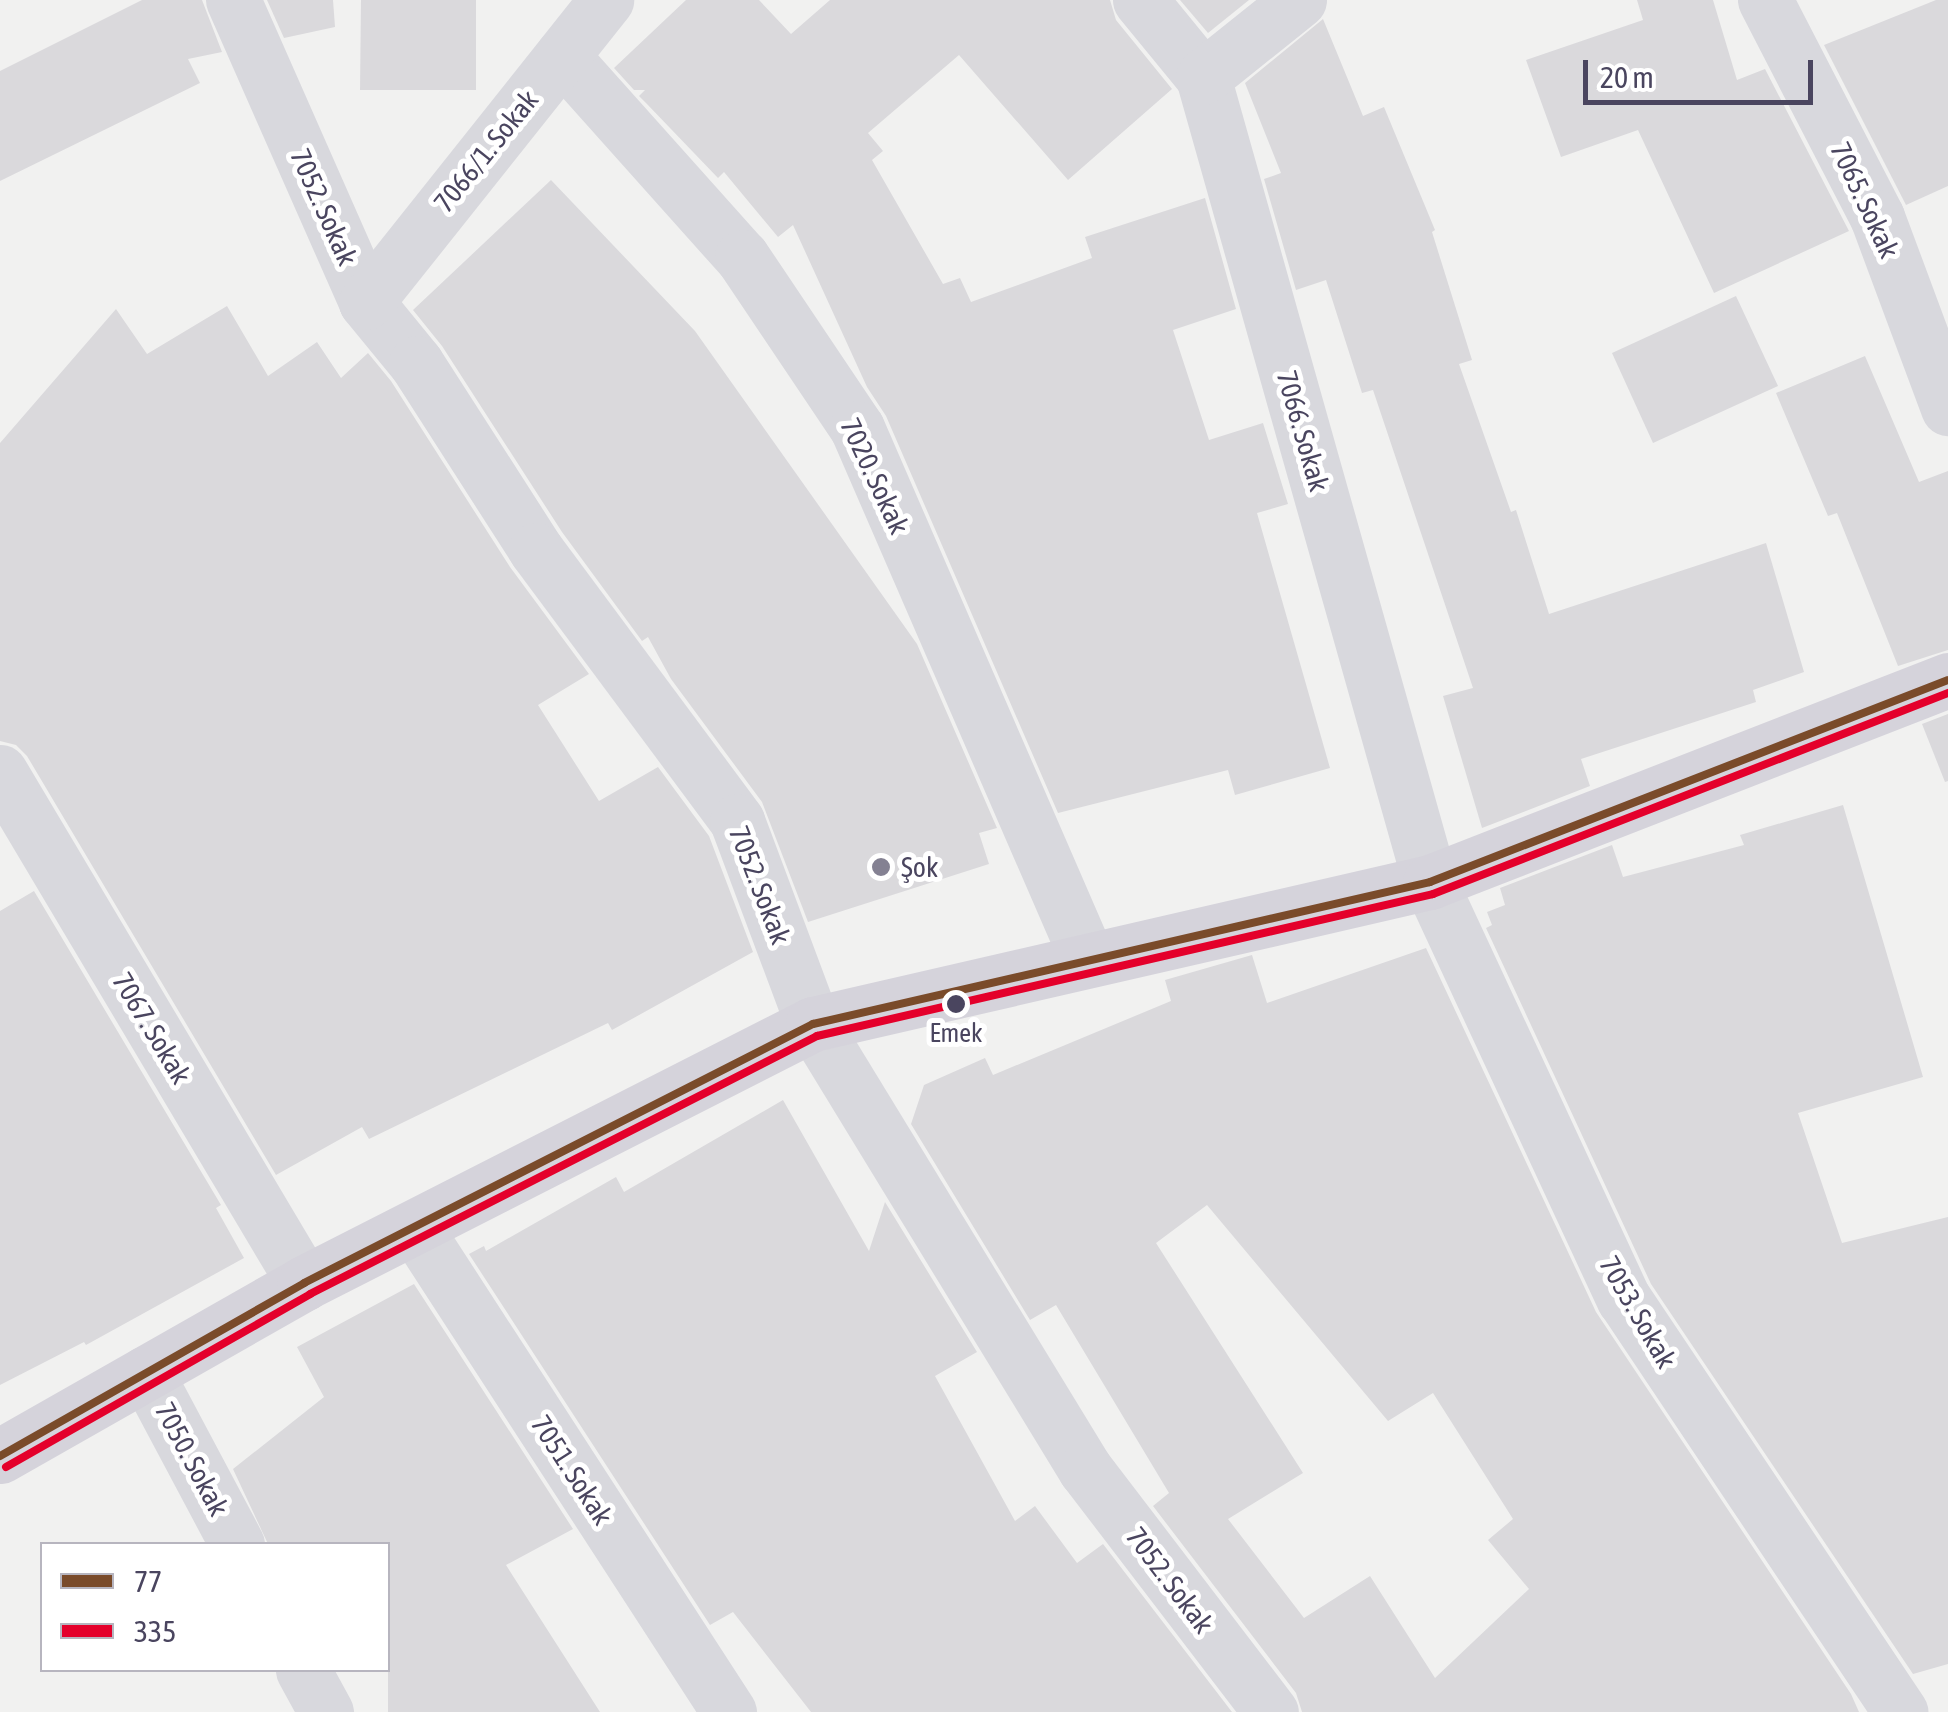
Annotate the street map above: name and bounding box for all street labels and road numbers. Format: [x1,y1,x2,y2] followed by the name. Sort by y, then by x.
[427,83,545,219] street label: 7066/1. Sokak
[1824,137,1906,263] street label: 7065. Sokak
[283,144,365,270] street label: 7052. Sokak
[1270,367,1336,495] street label: 7066. Sokak
[834,413,916,539] street label: 7020. Sokak
[722,821,798,949] street label: 7052. Sokak
[106,966,198,1090] street label: 7067. Sokak
[1592,1250,1684,1374] street label: 7053. Sokak
[148,1396,236,1522] street label: 7050. Sokak
[524,1409,620,1531] street label: 7051. Sokak
[1119,1520,1221,1640] street label: 7052. Sokak

